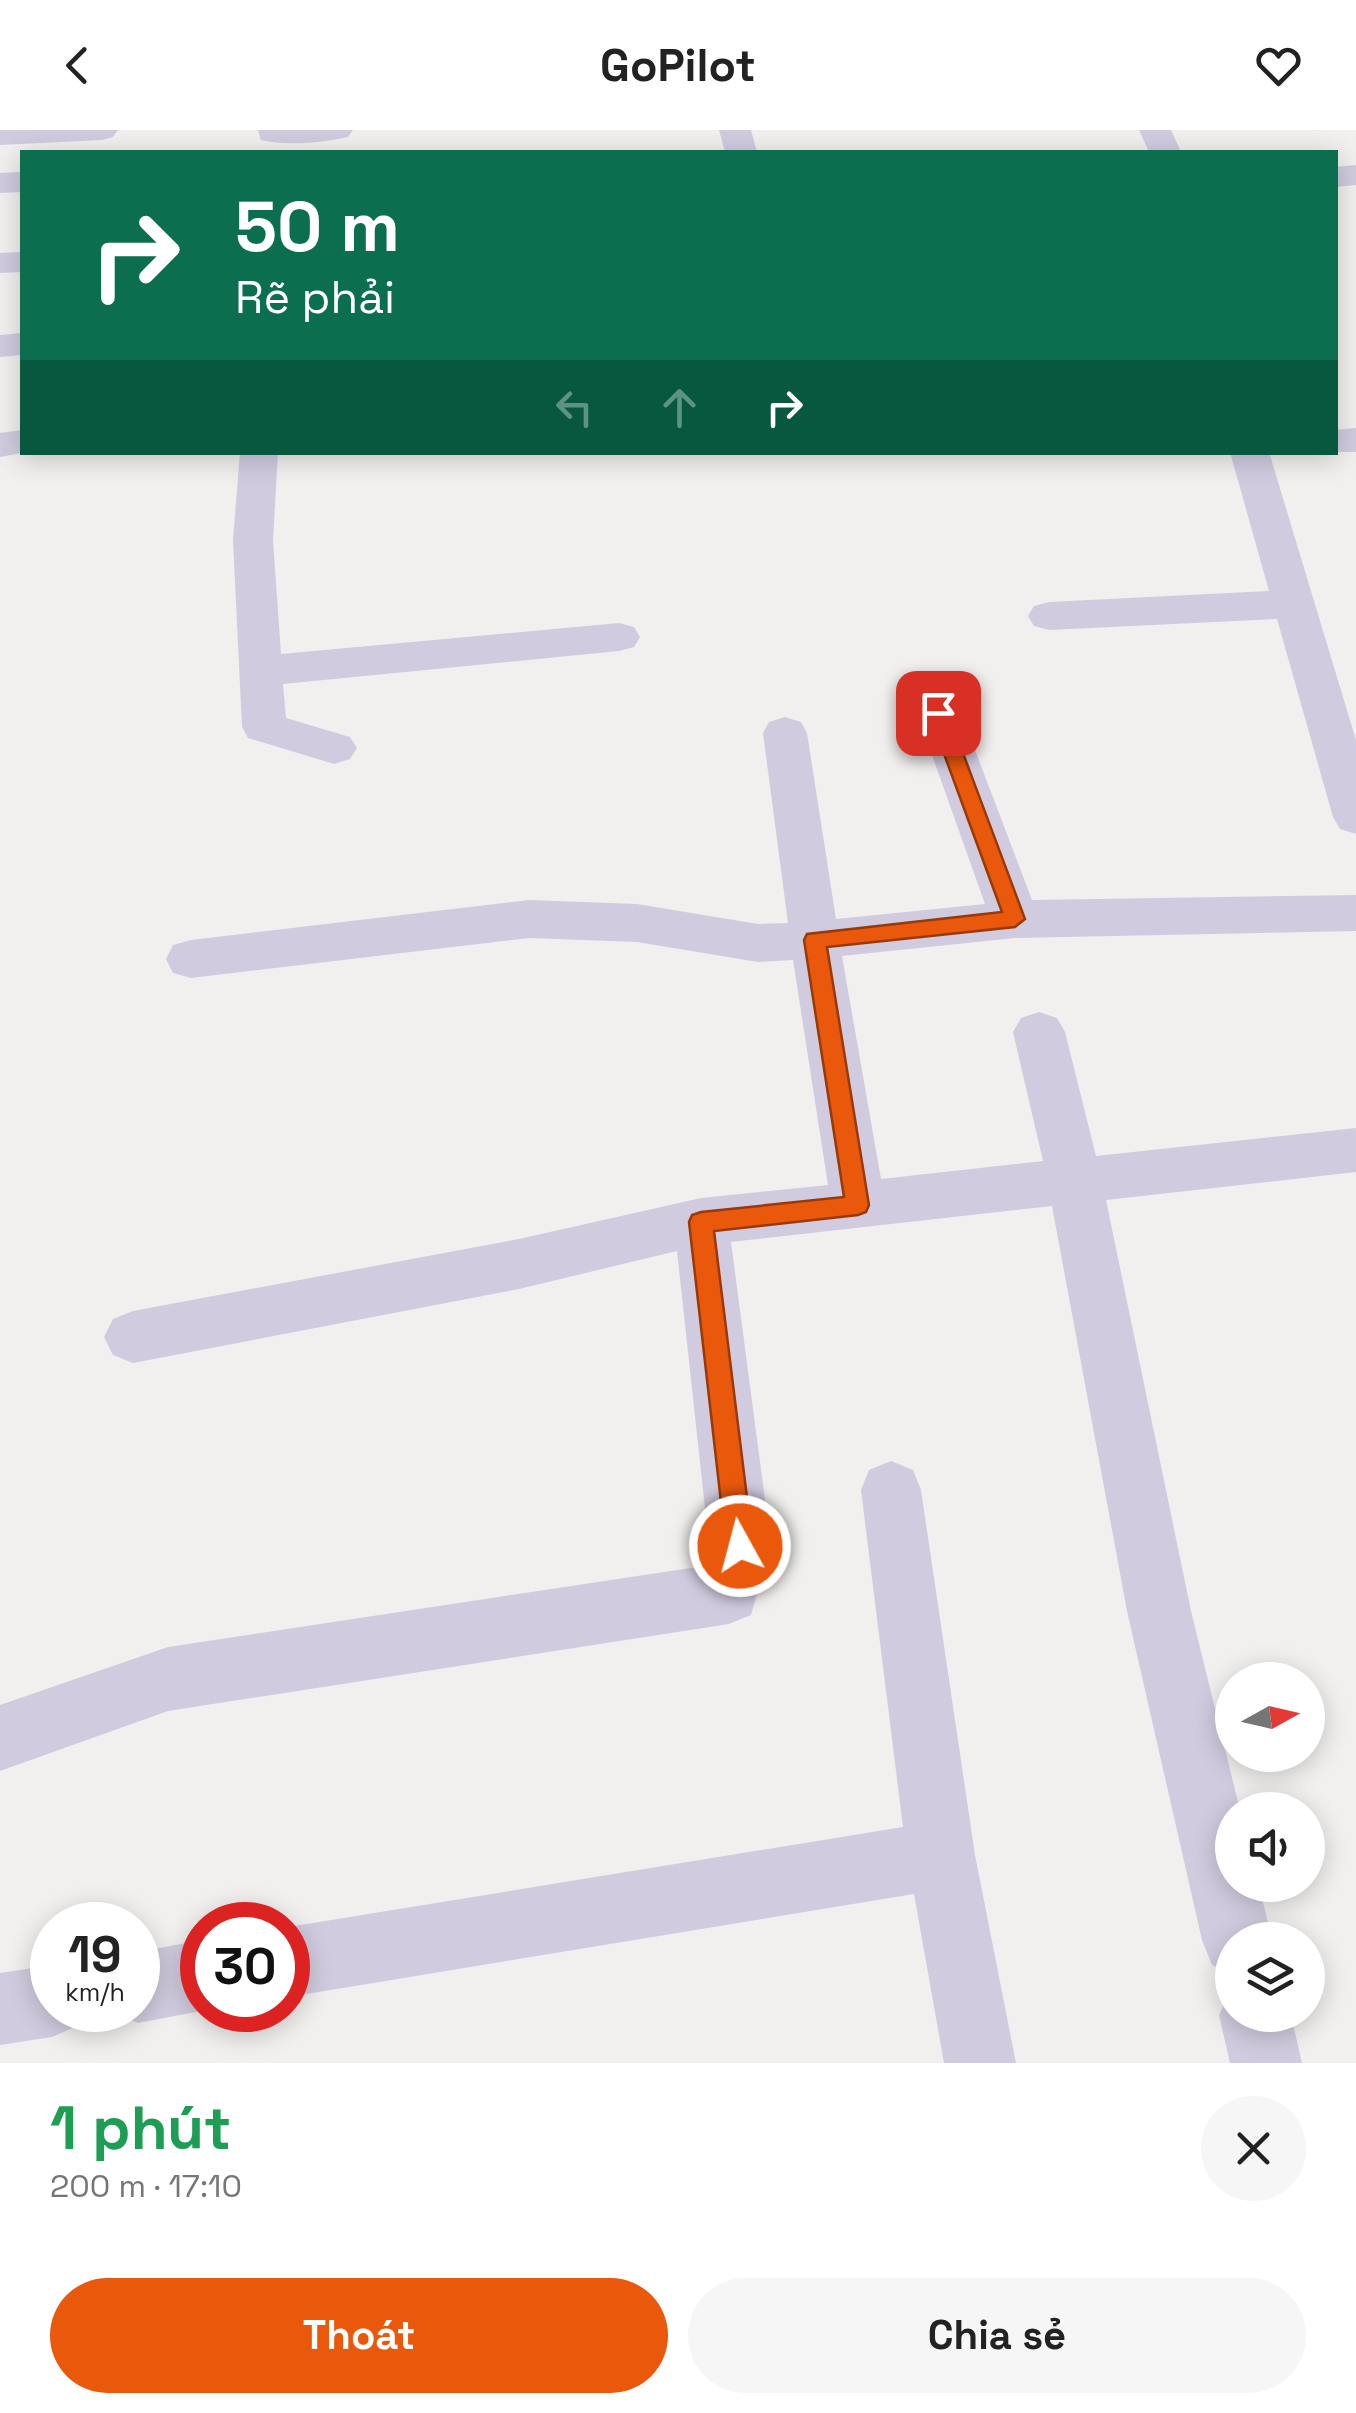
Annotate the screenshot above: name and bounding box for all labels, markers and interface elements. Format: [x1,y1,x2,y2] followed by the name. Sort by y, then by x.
[600,37,756,94] text: GoPilot
[50,38,105,93] icon: back
[1251,38,1306,93] icon: heart
[235,182,400,271] text: 50 m
[70,190,200,320] icon: right
[235,269,395,326] text: Rẽ phải
[547,380,602,435] icon: left
[652,380,707,435] icon: ahead
[757,380,812,435] icon: right
[896,671,981,756] pin
[911,686,966,741] icon: arrive
[688,1494,792,1598] position arrow
[1215,1662,1325,1772] north arrow
[1215,1662,1325,2032] map controls
[1215,1792,1325,1902] button: sound
[180,1902,310,2032] speed limit sign: 30
[1215,1922,1325,2032] button: layers
[68,1923,122,1987] text: 19
[65,1976,125,2008] text: km/h
[50,2090,231,2167] text: 1 phút
[1201,2096,1306,2201] button: close
[50,2166,242,2206] text: 200 m · 17:10
[50,2278,668,2393] button: Thoát
[688,2278,1306,2393] button: Chia sẻ

